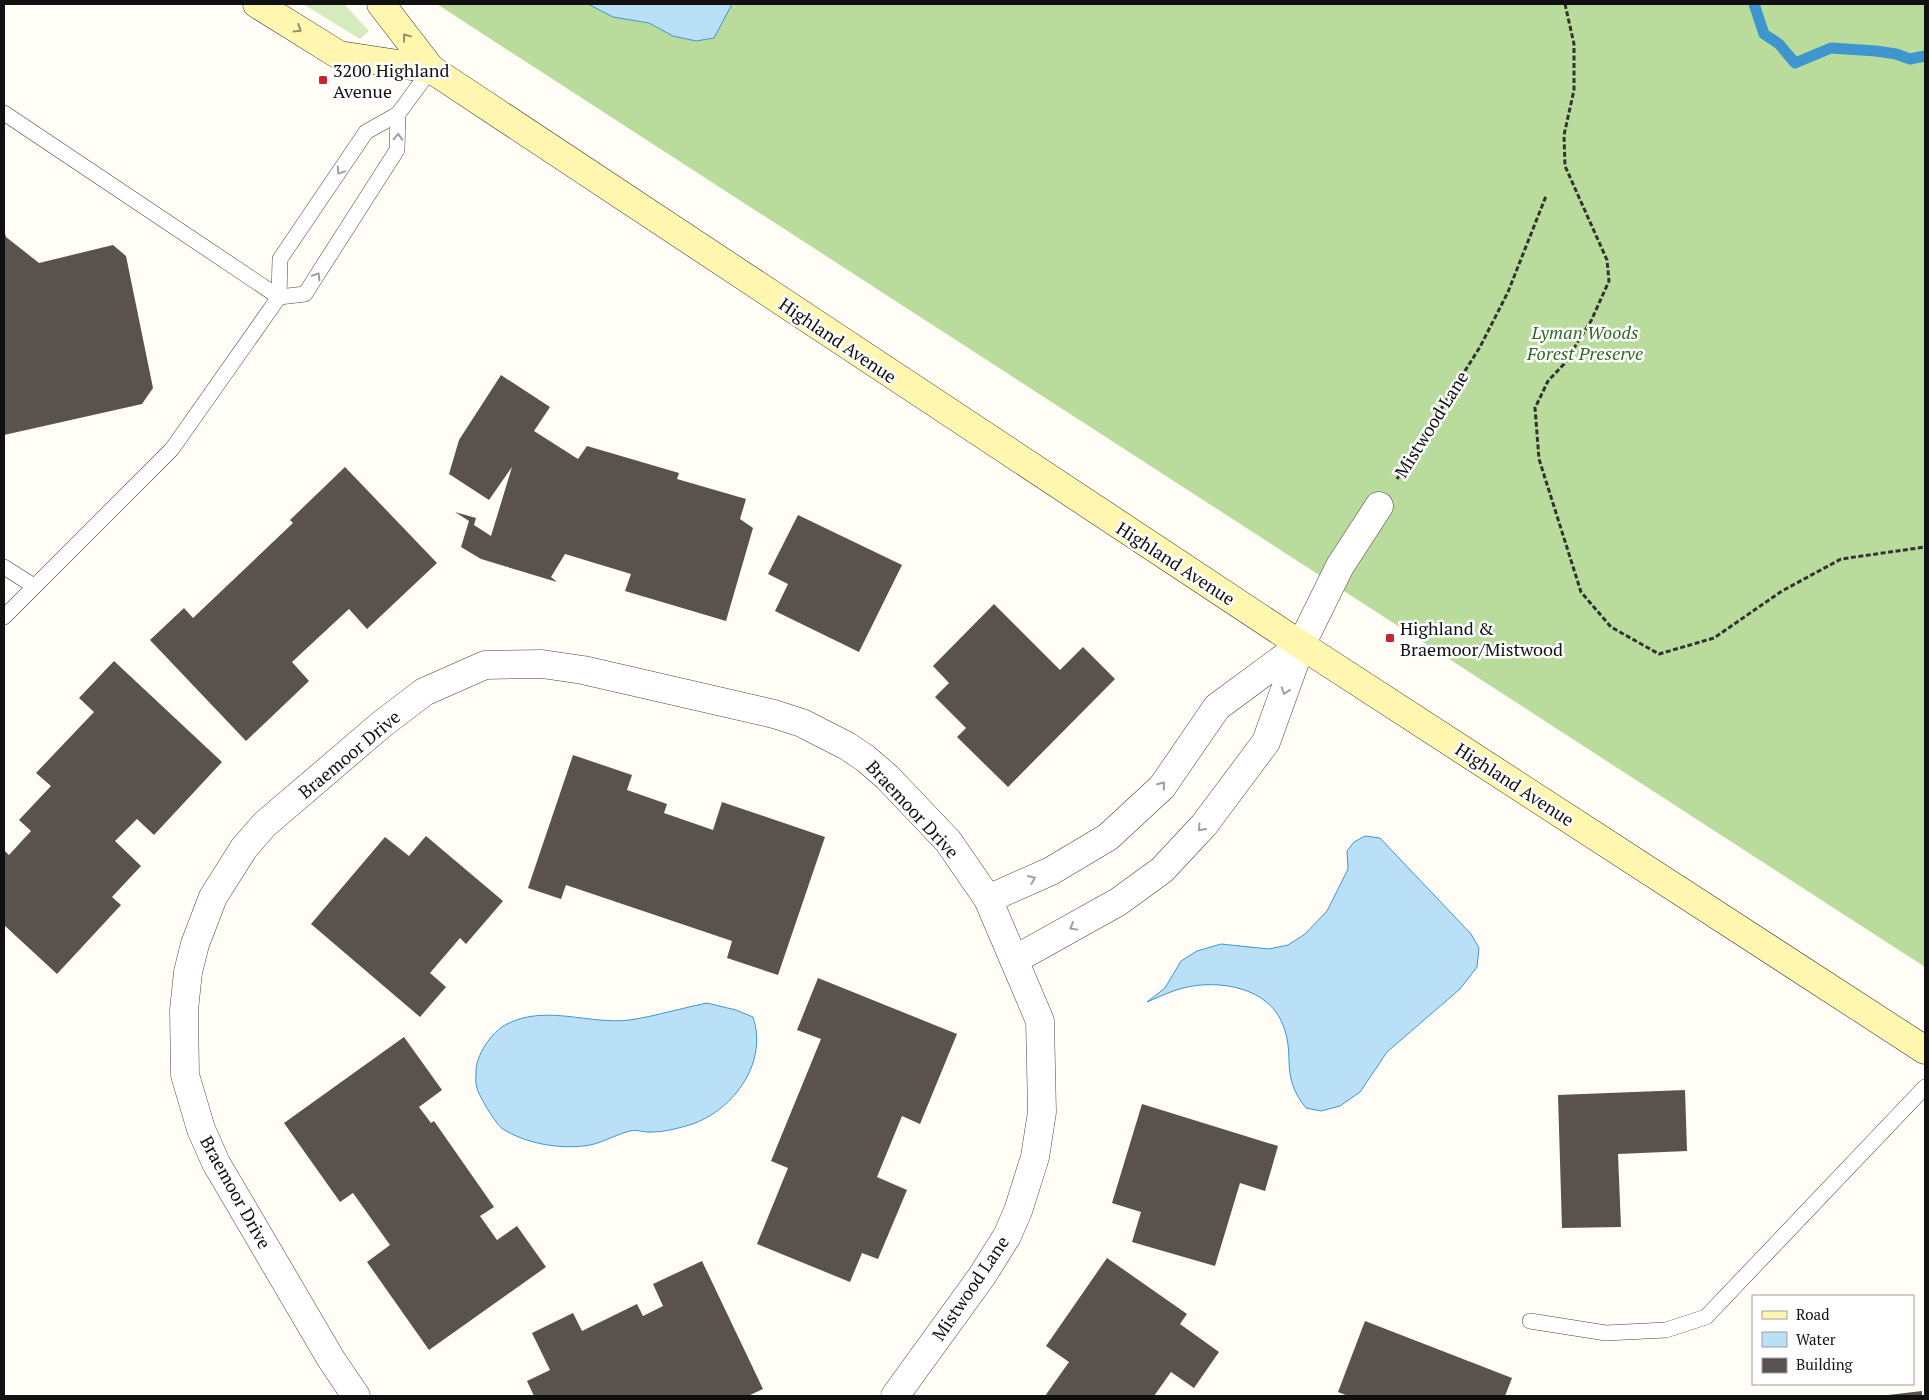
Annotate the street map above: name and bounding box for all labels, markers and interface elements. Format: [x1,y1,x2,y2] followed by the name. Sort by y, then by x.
[293,23,302,33] one-way arrow
[403,33,412,43] one-way arrow
[333,58,450,103] place label: 3200 Highland Avenue
[317,74,329,86] marker: 3200 Highland Avenue
[393,132,403,140] one-way arrow
[337,165,346,175] one-way arrow
[311,272,321,281] one-way arrow
[775,292,901,388] street label: Highland Avenue
[1526,320,1643,365] park label: Lyman Woods Forest Preserve
[1389,366,1473,482] street label: Mistwood Lane
[1112,516,1240,610] street label: Highland Avenue
[1400,616,1563,661] place label: Highland & Braemoor/Mistwood
[1384,632,1396,644] marker: Highland & Braemoor/Mistwood
[1280,686,1290,695] one-way arrow
[293,704,405,804] street label: Braemoor Drive
[1451,737,1579,831] street label: Highland Avenue
[861,755,965,863] street label: Braemoor Drive
[1157,781,1166,790] one-way arrow
[1197,823,1206,832] one-way arrow
[1027,875,1036,886] one-way arrow
[1070,921,1079,931] one-way arrow
[195,1131,277,1253] street label: Braemoor Drive
[926,1231,1014,1345] street label: Mistwood Lane
[1752,1295,1914,1385] legend
[1796,1304,1829,1324] text: Road
[1796,1329,1836,1349] text: Water
[1796,1354,1854,1374] text: Building

